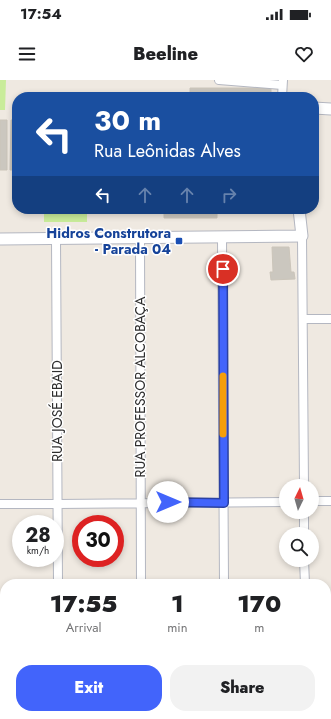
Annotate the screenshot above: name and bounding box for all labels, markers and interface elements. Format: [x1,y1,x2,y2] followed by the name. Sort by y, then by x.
[20,3,62,25] text: 17:54
[133,41,198,67] text: Beeline
[16,43,38,65] icon: menu
[293,43,315,65] icon: heart
[94,100,161,141] text: 30 m
[28,108,80,160] icon: left
[94,138,241,164] text: Rua Leônidas Alves
[92,184,114,206] icon: left
[134,184,156,206] icon: ahead
[176,184,198,206] icon: ahead
[218,184,240,206] icon: right
[46,223,171,259] place label: Hidros Construtora - Parada 04
[174,236,184,246] marker: Hidros Construtora - Parada 04
[206,252,240,286] pin
[212,258,234,280] icon: arrive
[130,296,150,477] street label: RUA PROFESSOR ALCOBAÇA
[47,360,67,462] street label: RUA JOSÉ EBAID
[279,479,319,519] north arrow
[279,479,319,567] map controls
[147,481,189,523] position arrow
[72,515,124,567] speed limit sign: 30
[25,521,51,550] text: 28
[279,527,319,567] button: search
[27,543,49,558] text: km/h
[50,586,117,621] text: 17:55
[171,586,184,621] text: 1
[237,586,281,621] text: 170
[66,618,101,637] text: Arrival
[167,618,187,637] text: min
[254,618,264,637] text: m
[16,665,162,711] button: Exit
[170,665,315,711] button: Share

